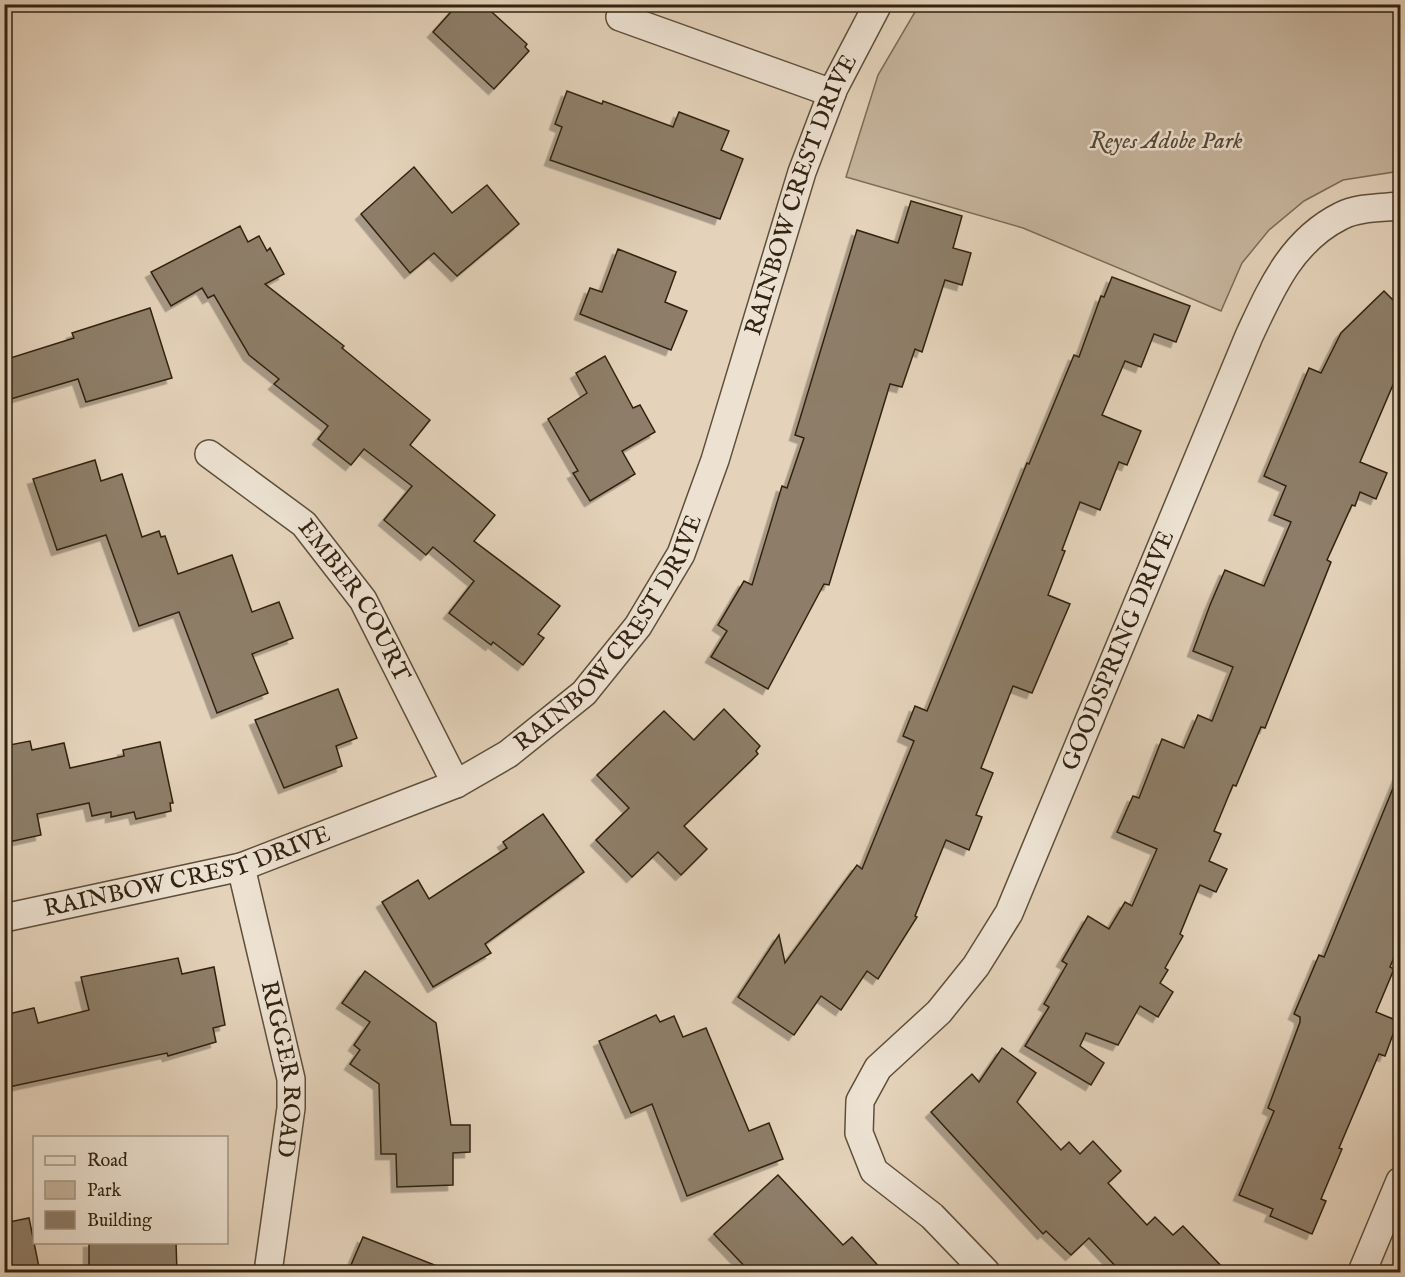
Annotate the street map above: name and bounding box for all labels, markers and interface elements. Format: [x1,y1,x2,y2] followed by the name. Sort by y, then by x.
[738,49,864,339] street label: RAINBOW CREST DRIVE
[1089,126,1243,157] park label: Reyes Adobe Park
[508,510,709,758] street label: RAINBOW CREST DRIVE
[291,513,417,687] street label: EMBER COURT
[1054,526,1182,775] street label: GOODSPRING DRIVE
[41,818,335,925] street label: RAINBOW CREST DRIVE
[253,978,307,1159] street label: RIGGER ROAD
[33,1136,228,1244] legend
[87,1150,128,1173] text: Road
[87,1180,122,1203] text: Park
[87,1210,152,1233] text: Building

